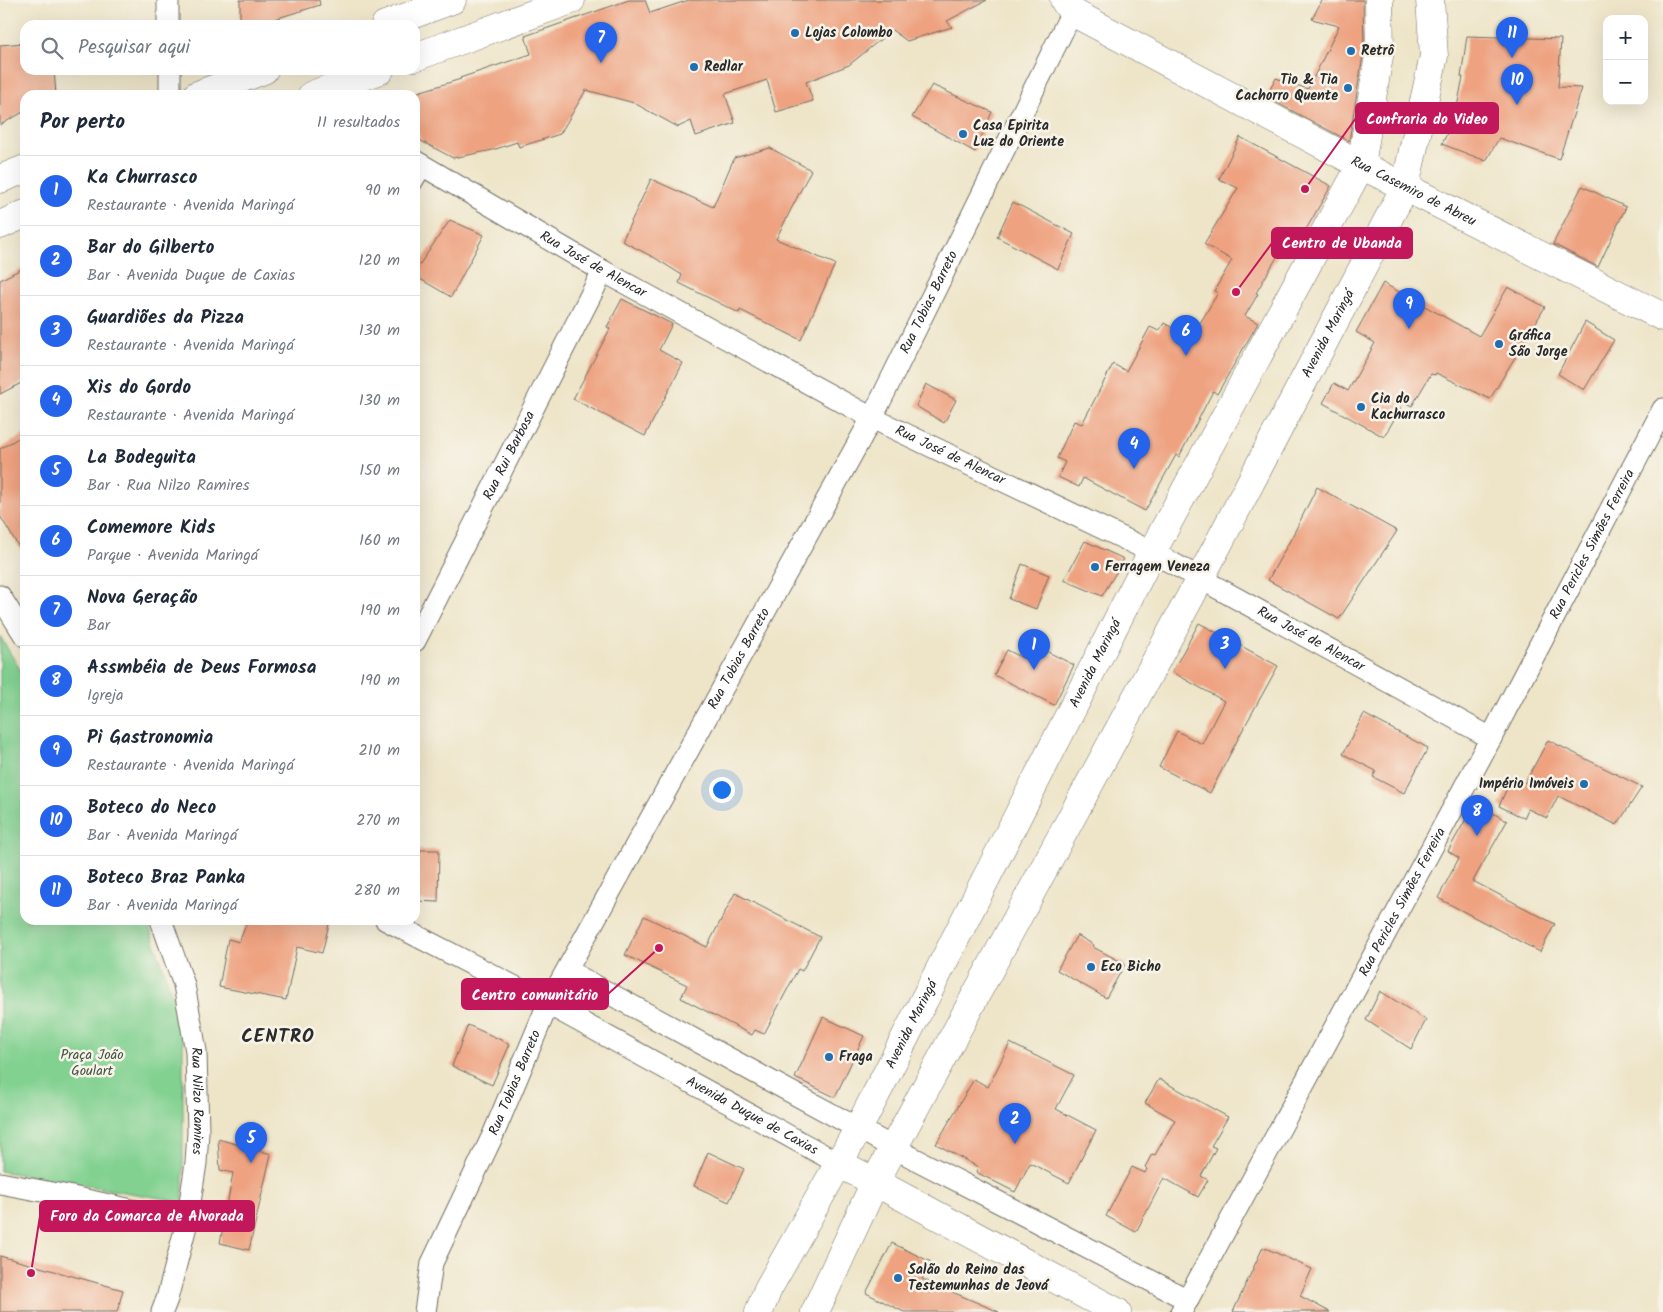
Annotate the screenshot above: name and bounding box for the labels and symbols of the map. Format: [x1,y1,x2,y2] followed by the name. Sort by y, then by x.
[1496,17,1528,58] pin: 11
[585,22,617,63] pin: 7
[805,22,893,44] place label: Lojas Colombo
[789,27,801,39] marker: Lojas Colombo
[1361,40,1395,62] place label: Retrô
[1345,45,1357,57] marker: Retrô
[704,56,744,78] place label: Redlar
[688,61,700,73] marker: Redlar
[1501,64,1533,105] pin: 10
[1235,69,1338,107] place label: Tio & Tia Cachorro Quente
[1342,82,1354,94] marker: Tio & Tia Cachorro Quente
[1356,103,1498,133] callout: Confraria do Video
[1366,108,1488,132] text: Confraria do Video
[973,115,1064,153] place label: Casa Epirita Luz do Oriente
[957,128,969,140] marker: Casa Epirita Luz do Oriente
[1347,150,1480,232] street label: Rua Casemiro de Abreu
[536,225,652,304] street label: Rua José de Alencar
[1272,228,1412,258] callout: Centro de Ubanda
[1282,232,1402,256] text: Centro de Ubanda
[894,247,964,358] street label: Rua Tobias Barreto
[1296,284,1361,382] street label: Avenida Maringá
[1393,288,1425,329] pin: 9
[1170,315,1202,356] pin: 6
[1509,325,1568,363] place label: Gráfica São Jorge
[1493,338,1505,350] marker: Gráfica São Jorge
[1371,388,1446,426] place label: Cia do Kachurrasco
[1355,401,1367,413] marker: Cia do Kachurrasco
[477,407,541,504] street label: Rua Rui Barbosa
[891,420,1010,492] street label: Rua José de Alencar
[1118,428,1150,469] pin: 4
[1544,465,1641,623] street label: Rua Pericles Simões Ferreira
[1105,556,1210,578] place label: Ferragem Veneza
[1089,561,1101,573] marker: Ferragem Veneza
[1253,601,1370,678] street label: Rua José de Alencar
[702,604,776,713] street label: Rua Tobias Barreto
[1064,614,1128,712] street label: Avenida Maringá
[1209,628,1241,669] pin: 3
[1018,629,1050,670] pin: 1
[1479,773,1574,795] place label: Império Imóveis
[709,777,735,803] your location
[1578,778,1590,790] marker: Império Imóveis
[1461,795,1493,836] pin: 8
[1353,823,1452,980] street label: Rua Pericles Simões Ferreira
[1101,956,1161,978] place label: Eco Bicho
[1085,961,1097,973] marker: Eco Bicho
[880,975,944,1073] street label: Avenida Maringá
[462,979,608,1009] callout: Centro comunitário
[472,984,598,1008] text: Centro comunitário
[241,1022,315,1052] district label: CENTRO
[483,1026,547,1139] street label: Rua Tobias Barreto
[60,1044,124,1082] park label: Praça João Goulart
[839,1046,873,1068] place label: Fraga
[185,1047,209,1155] street label: Rua Nilzo Ramires
[823,1051,835,1063] marker: Fraga
[682,1071,822,1161] street label: Avenida Duque de Caxias
[999,1103,1031,1144] pin: 2
[235,1122,267,1163] pin: 5
[40,1201,254,1231] callout: Foro da Comarca de Alvorada
[50,1205,244,1229] text: Foro da Comarca de Alvorada
[908,1259,1050,1297] place label: Salão do Reino das Testemunhas de Jeová
[892,1272,904,1284] marker: Salão do Reino das Testemunhas de Jeová

